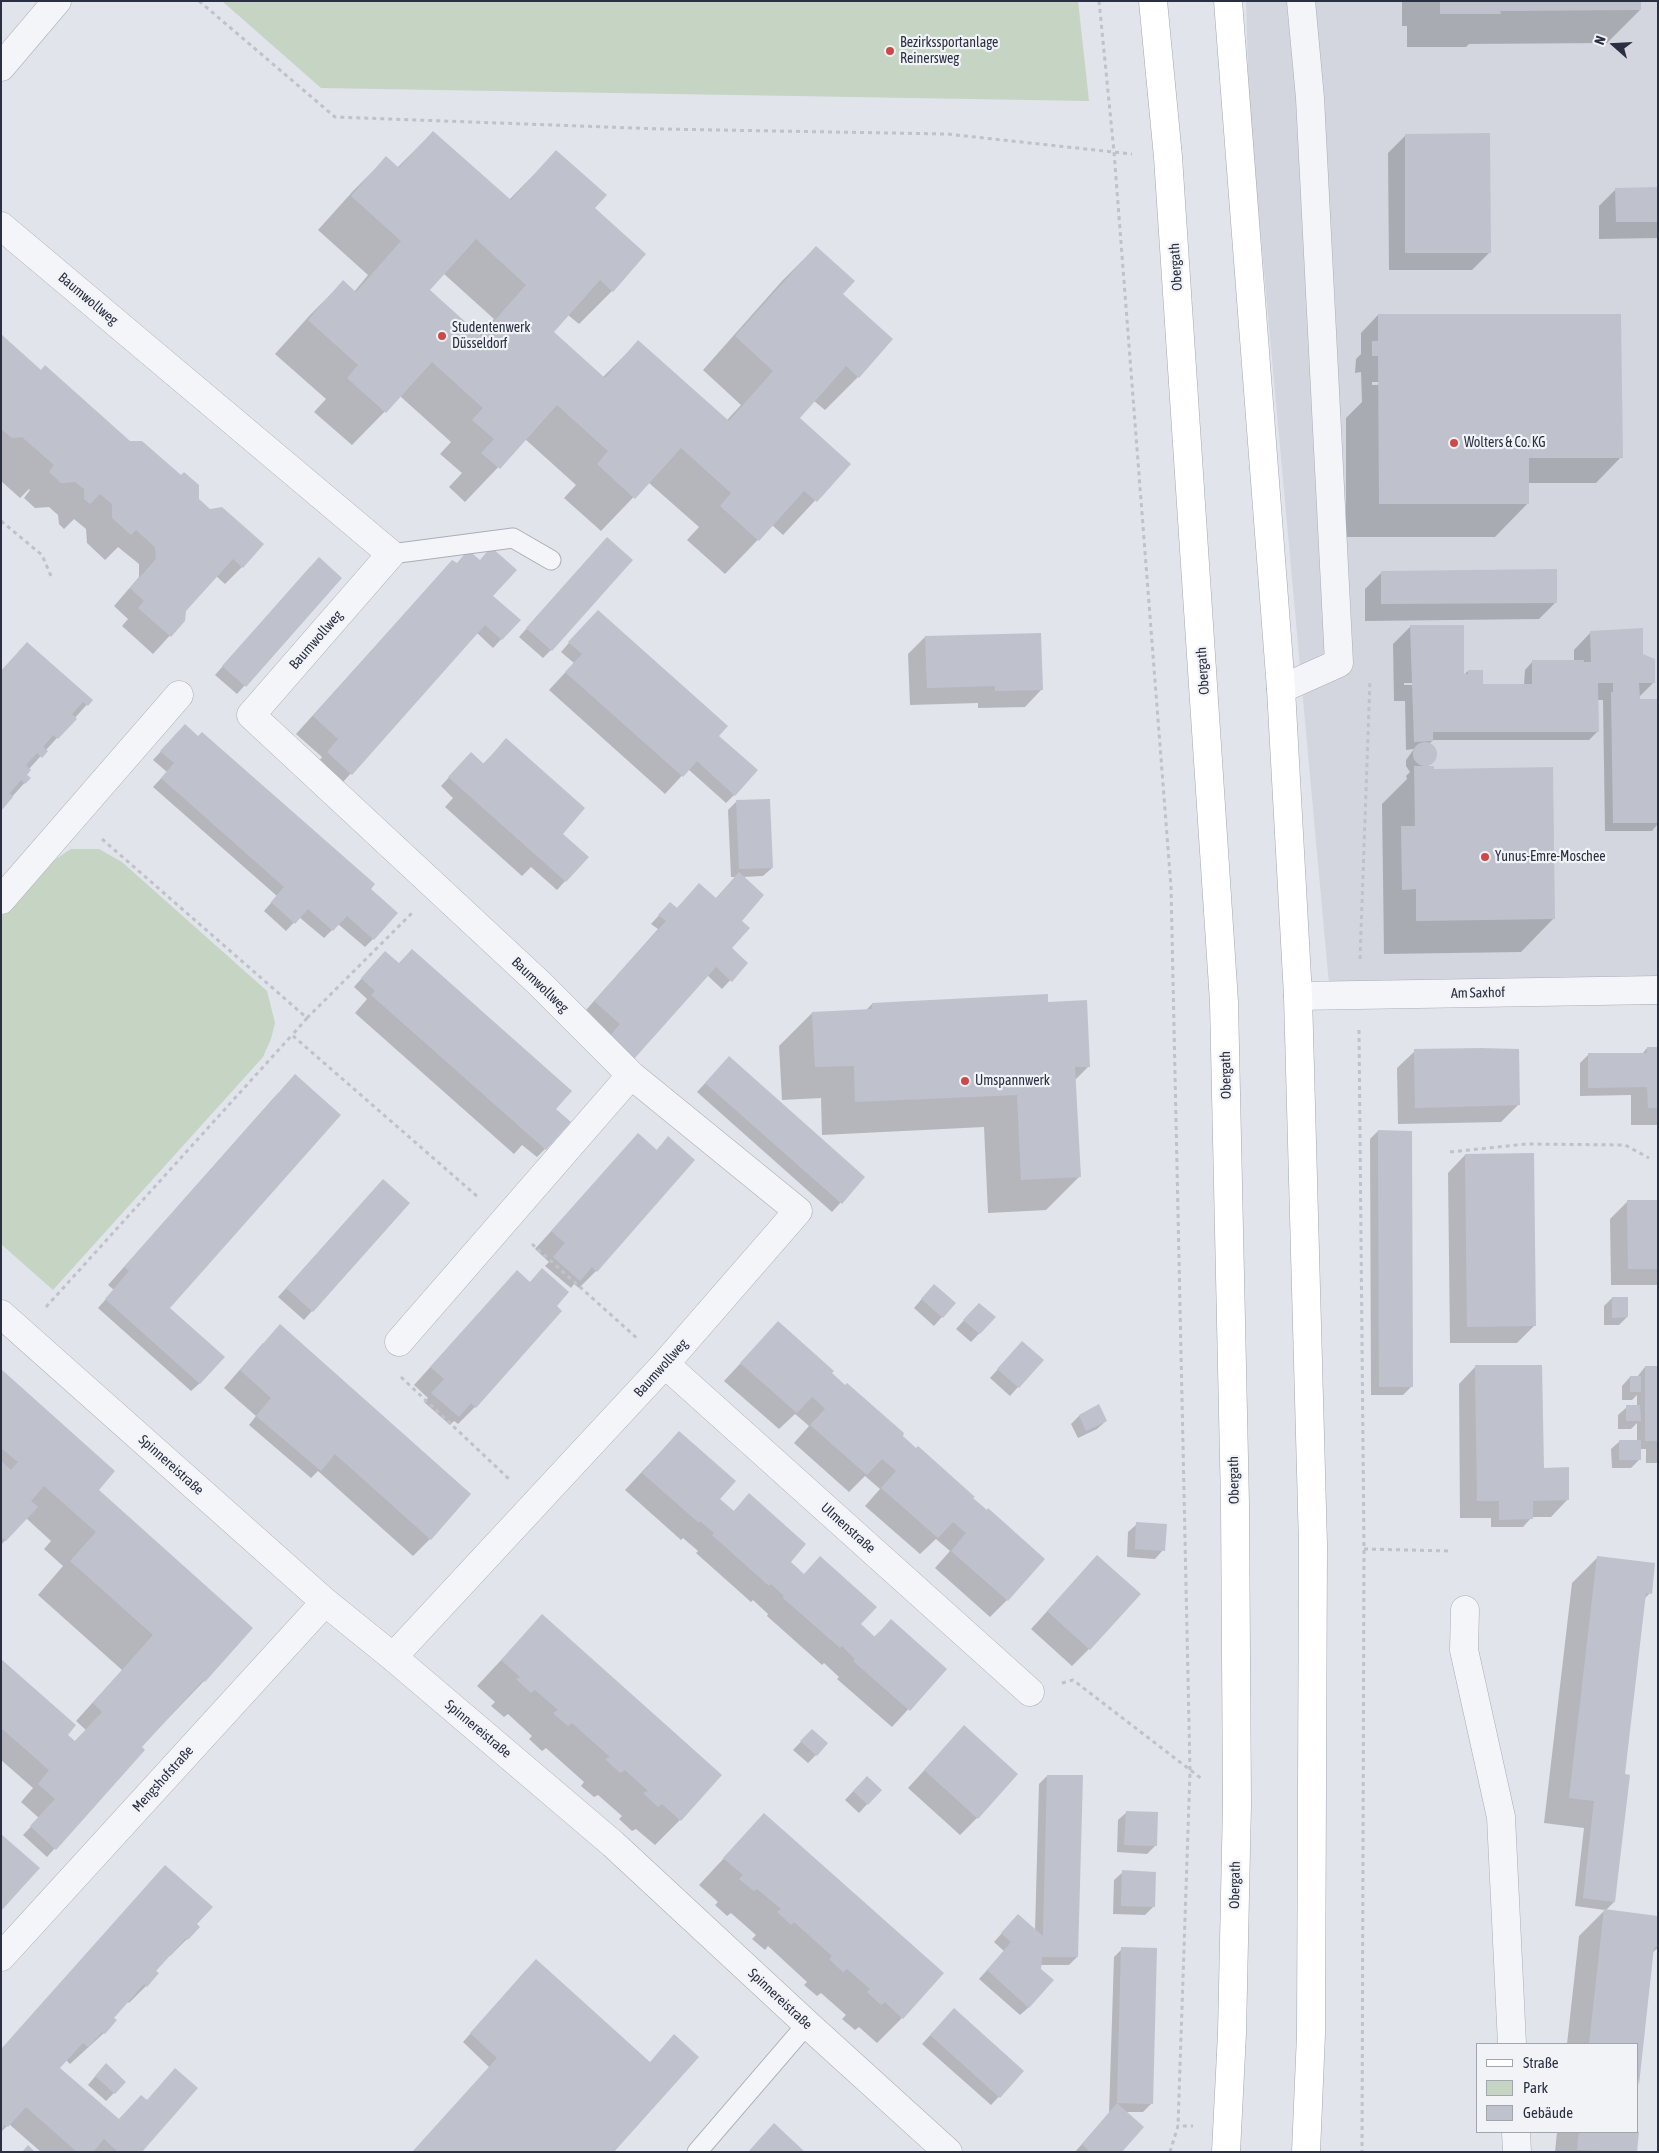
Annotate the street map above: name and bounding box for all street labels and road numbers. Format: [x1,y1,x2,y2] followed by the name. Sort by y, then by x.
[1166,242,1186,292] street label: Obergath
[55,269,121,329] street label: Baumwollweg
[286,607,346,673] street label: Baumwollweg
[1193,646,1213,696] street label: Obergath
[508,954,572,1016] street label: Baumwollweg
[1451,984,1505,1002] street label: Am Saxhof
[1217,1051,1235,1099] street label: Obergath
[630,1335,692,1401] street label: Baumwollweg
[135,1431,207,1499] street label: Spinnereistraße
[1225,1456,1243,1504] street label: Obergath
[817,1499,879,1557] street label: Ulmenstraße
[441,1696,515,1762] street label: Spinnereistraße
[129,1743,197,1815] street label: Mengshofstraße
[1226,1861,1244,1909] street label: Obergath
[744,1965,816,2033] street label: Spinnereistraße

